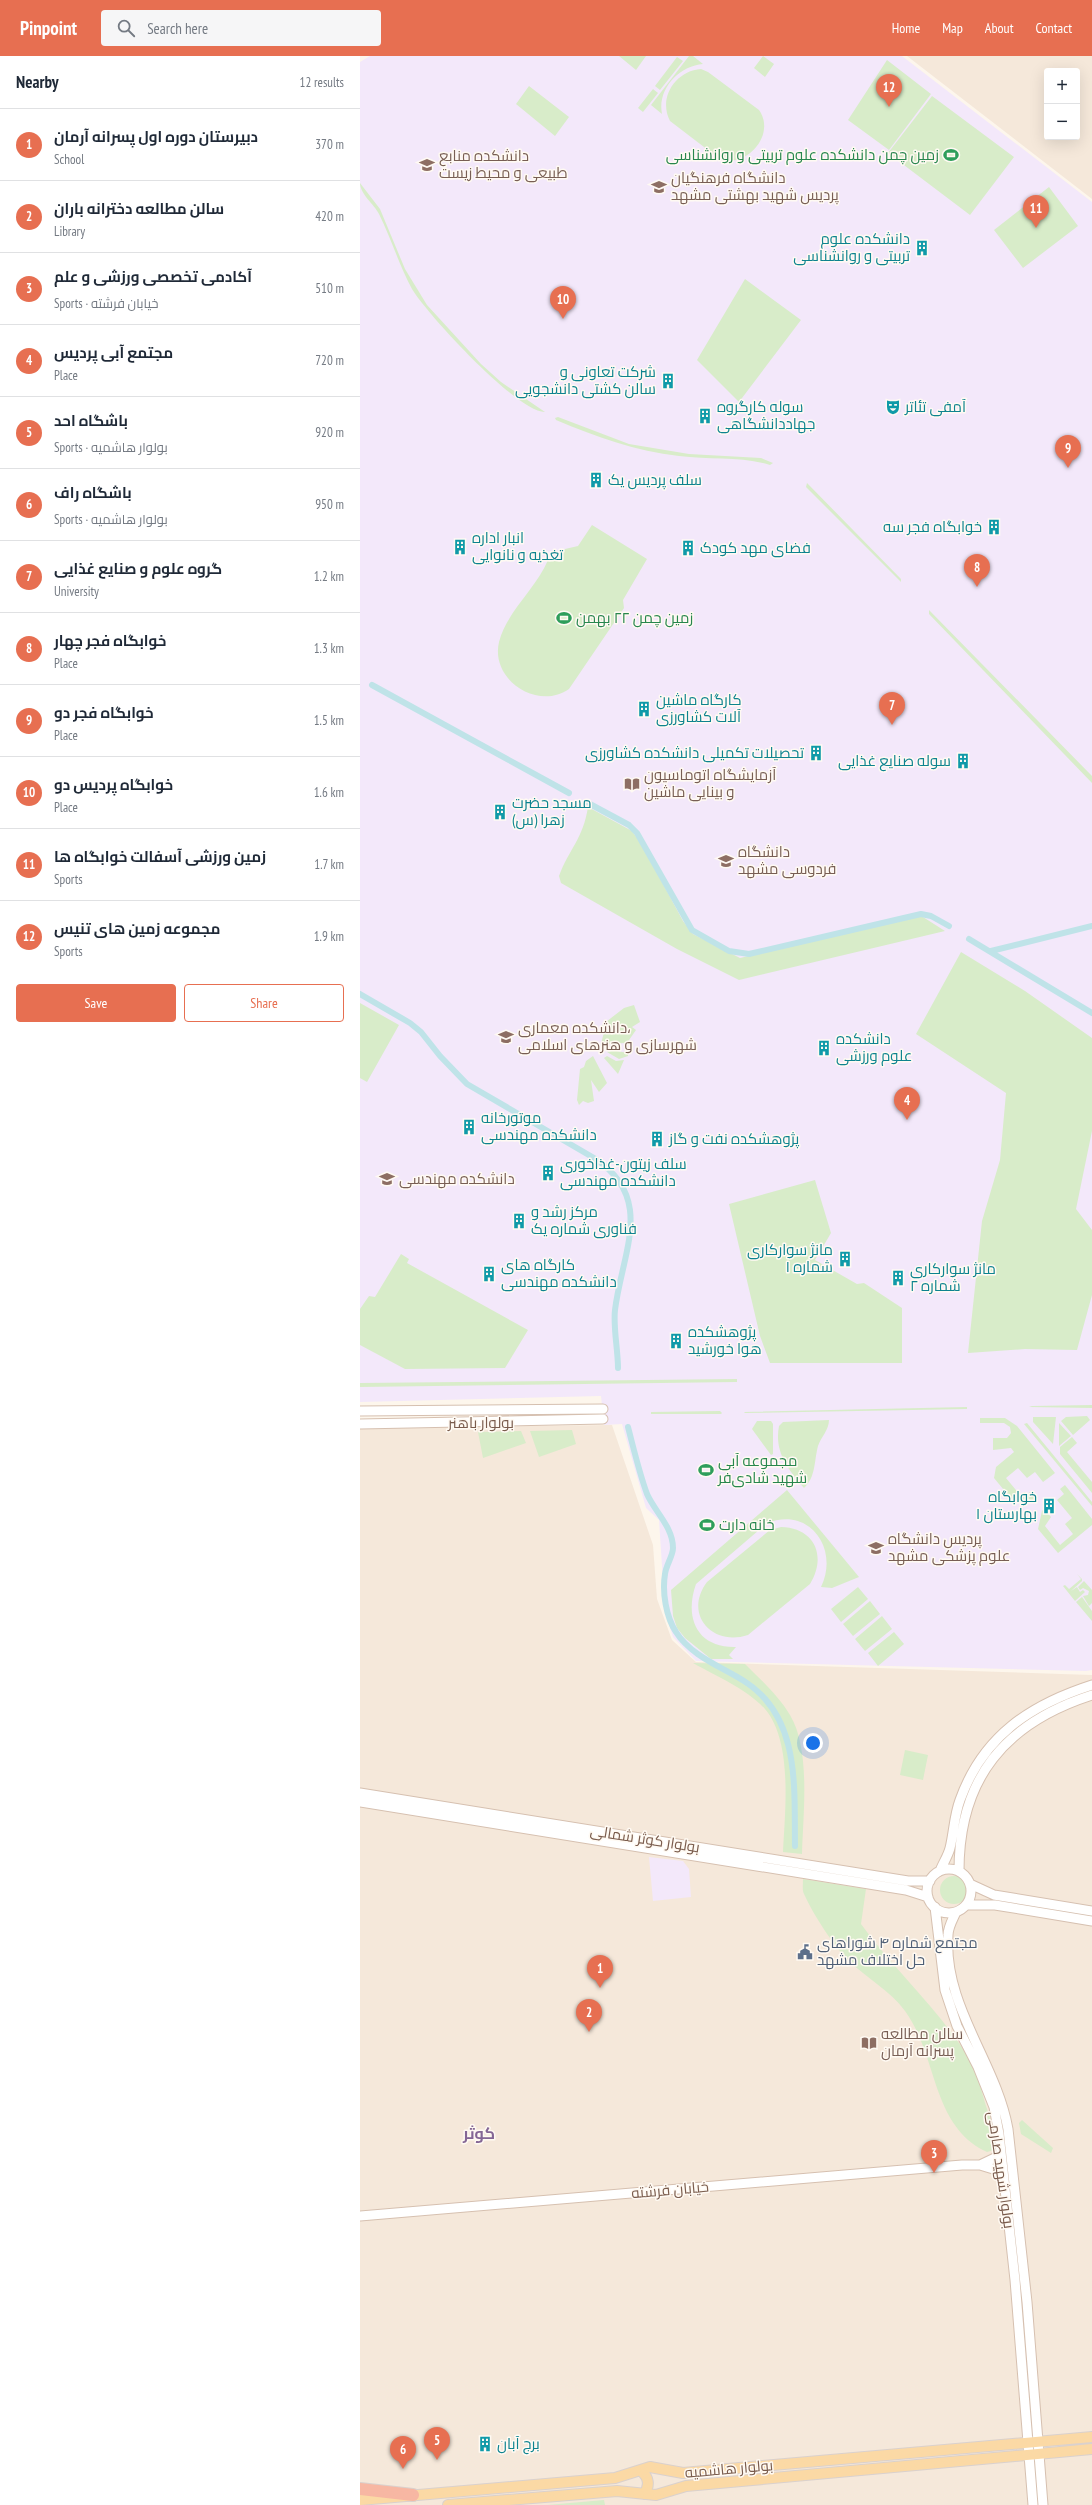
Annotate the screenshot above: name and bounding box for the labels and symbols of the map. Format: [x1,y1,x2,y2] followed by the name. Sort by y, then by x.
[876,74,902,107] pin: 12
[666,145,939,165] place label: زمین چمن دانشکده علوم تربیتی و روانشناسی
[439,146,568,183] place label: دانشکده منابع طبیعی و محیط زیست
[942,146,960,164] sports icon: زمین چمن دانشکده علوم تربیتی و روانشناسی
[418,156,436,174] school or university icon: دانشکده منابع طبیعی و محیط زیست
[671,168,839,205] place label: دانشگاه فرهنگیان پردیس شهید بهشتی مشهد
[650,178,668,196] school or university icon: دانشگاه فرهنگیان پردیس شهید بهشتی مشهد
[1023,195,1049,228] pin: 11
[793,229,910,266] place label: دانشکده علوم تربیتی و روانشناسی
[913,239,931,257] building icon: دانشکده علوم تربیتی و روانشناسی
[550,286,576,319] pin: 10
[515,362,656,399] place label: شرکت تعاونی و سالن کشتی دانشجویی
[659,372,677,390] building icon: شرکت تعاونی و سالن کشتی دانشجویی
[717,397,815,434] place label: سوله کارگروه جهاددانشگاهی
[904,397,966,417] place label: آمفی تئاتر
[884,398,902,416] theatre icon: آمفی تئاتر
[696,407,714,425] building icon: سوله کارگروه جهاددانشگاهی
[1055,435,1081,468] pin: 9
[608,470,702,490] place label: سلف پردیس یک
[587,471,605,489] building icon: سلف پردیس یک
[883,517,982,536] place label: خوابگاه فجر سه
[985,518,1003,536] building icon: خوابگاه فجر سه
[472,528,563,565] place label: انبار اداره تغذیه و نانوایی
[451,538,469,556] building icon: انبار اداره تغذیه و نانوایی
[700,538,811,558] place label: فضای مهد کودک
[679,539,697,557] building icon: فضای مهد کودک
[964,554,990,587] pin: 8
[576,608,693,628] place label: زمین چمن ۲۲ بهمن
[555,609,573,627] sports icon: زمین چمن ۲۲ بهمن
[656,690,742,727] place label: کارگاه ماشین آلات کشاورزی
[879,692,905,725] pin: 7
[635,700,653,718] building icon: کارگاه ماشین آلات کشاورزی
[585,743,804,763] place label: تحصیلات تکمیلی دانشکده کشاورزی
[807,744,825,762] building icon: تحصیلات تکمیلی دانشکده کشاورزی
[838,751,951,772] place label: سوله صنایع غذایی
[954,752,972,770] building icon: سوله صنایع غذایی
[644,765,776,802] place label: آزمایشگاه اتوماسیون و بینایی ماشین
[623,775,641,793] library icon: آزمایشگاه اتوماسیون و بینایی ماشین
[512,793,592,830] place label: مسجد حضرت زهرا (س)
[491,803,509,821] building icon: مسجد حضرت زهرا (س)
[738,842,836,879] place label: دانشگاه فردوسی مشهد
[717,852,735,870] school or university icon: دانشگاه فردوسی مشهد
[518,1018,697,1055] place label: دانشکده معماری، شهرسازی و هنرهای اسلامی
[497,1028,515,1046] school or university icon: دانشکده معماری، شهرسازی و هنرهای اسلامی
[836,1029,912,1066] place label: دانشکده علوم ورزشی
[815,1039,833,1057] building icon: دانشکده علوم ورزشی
[894,1087,920,1120] pin: 4
[481,1108,597,1145] place label: موتورخانه دانشکده مهندسی
[460,1118,478,1136] building icon: موتورخانه دانشکده مهندسی
[668,1129,799,1149] place label: پژوهشکده نفت و گاز
[648,1130,666,1148] building icon: پژوهشکده نفت و گاز
[560,1154,687,1191] place label: سلف زیتون-غذاخوری دانشکده مهندسی
[539,1164,557,1182] building icon: سلف زیتون-غذاخوری دانشکده مهندسی
[399,1169,515,1189] place label: دانشکده مهندسی
[378,1170,396,1188] school or university icon: دانشکده مهندسی
[531,1202,637,1239] place label: مرکز رشد و فناوری شماره یک
[510,1212,528,1230] building icon: مرکز رشد و فناوری شماره یک
[747,1240,833,1276] place label: مانژ سوارکاری شماره ۱
[836,1250,854,1268] building icon: مانژ سوارکاری شماره ۱
[501,1255,617,1292] place label: کارگاه های دانشکده مهندسی
[910,1259,996,1295] place label: مانژ سوارکاری شماره ۲
[480,1265,498,1283] building icon: کارگاه های دانشکده مهندسی
[889,1269,907,1287] building icon: مانژ سوارکاری شماره ۲
[688,1322,762,1358] place label: پژوهشکده هوا خورشید
[667,1332,685,1350] building icon: پژوهشکده هوا خورشید
[447,1413,514,1432] street label: بولوار باهنر
[717,1451,807,1488] place label: مجموعه آبی شهید شادی‌فر
[697,1461,715,1479] sports icon: مجموعه آبی شهید شادی‌فر
[976,1487,1037,1524] place label: خوابگاه بهارستان ١
[1040,1497,1058,1515] building icon: خوابگاه بهارستان ١
[719,1515,775,1534] place label: خانه دارت
[698,1516,716,1534] sports icon: خانه دارت
[888,1529,1010,1566] place label: پردیس دانشگاه علوم پزشکی مشهد
[867,1539,885,1557] school or university icon: پردیس دانشگاه علوم پزشکی مشهد
[803,1733,823,1753] your location
[589,1820,701,1858] street label: بولوار کوثر شمالی
[817,1933,978,1970] place label: مجتمع شماره ۴ شوراهای حل اختلاف مشهد
[796,1943,814,1961] public building icon: مجتمع شماره ۴ شوراهای حل اختلاف مشهد
[587,1955,613,1988] pin: 1
[576,1999,602,2032] pin: 2
[881,2024,963,2061] place label: سالن مطالعه پسرانه آرمان
[860,2034,878,2052] library icon: سالن مطالعه پسرانه آرمان
[983,2110,1019,2230] street label: بولوار شهید صارمی
[462,2123,495,2143] district label: کوثر
[921,2140,947,2173] pin: 3
[630,2177,710,2203] street label: خیابان فرشته
[424,2427,450,2460] pin: 5
[497,2434,540,2455] place label: برج آبان
[476,2435,494,2453] building icon: برج آبان
[390,2436,416,2469] pin: 6
[684,2455,774,2482] street label: بولوار هاشمیه

